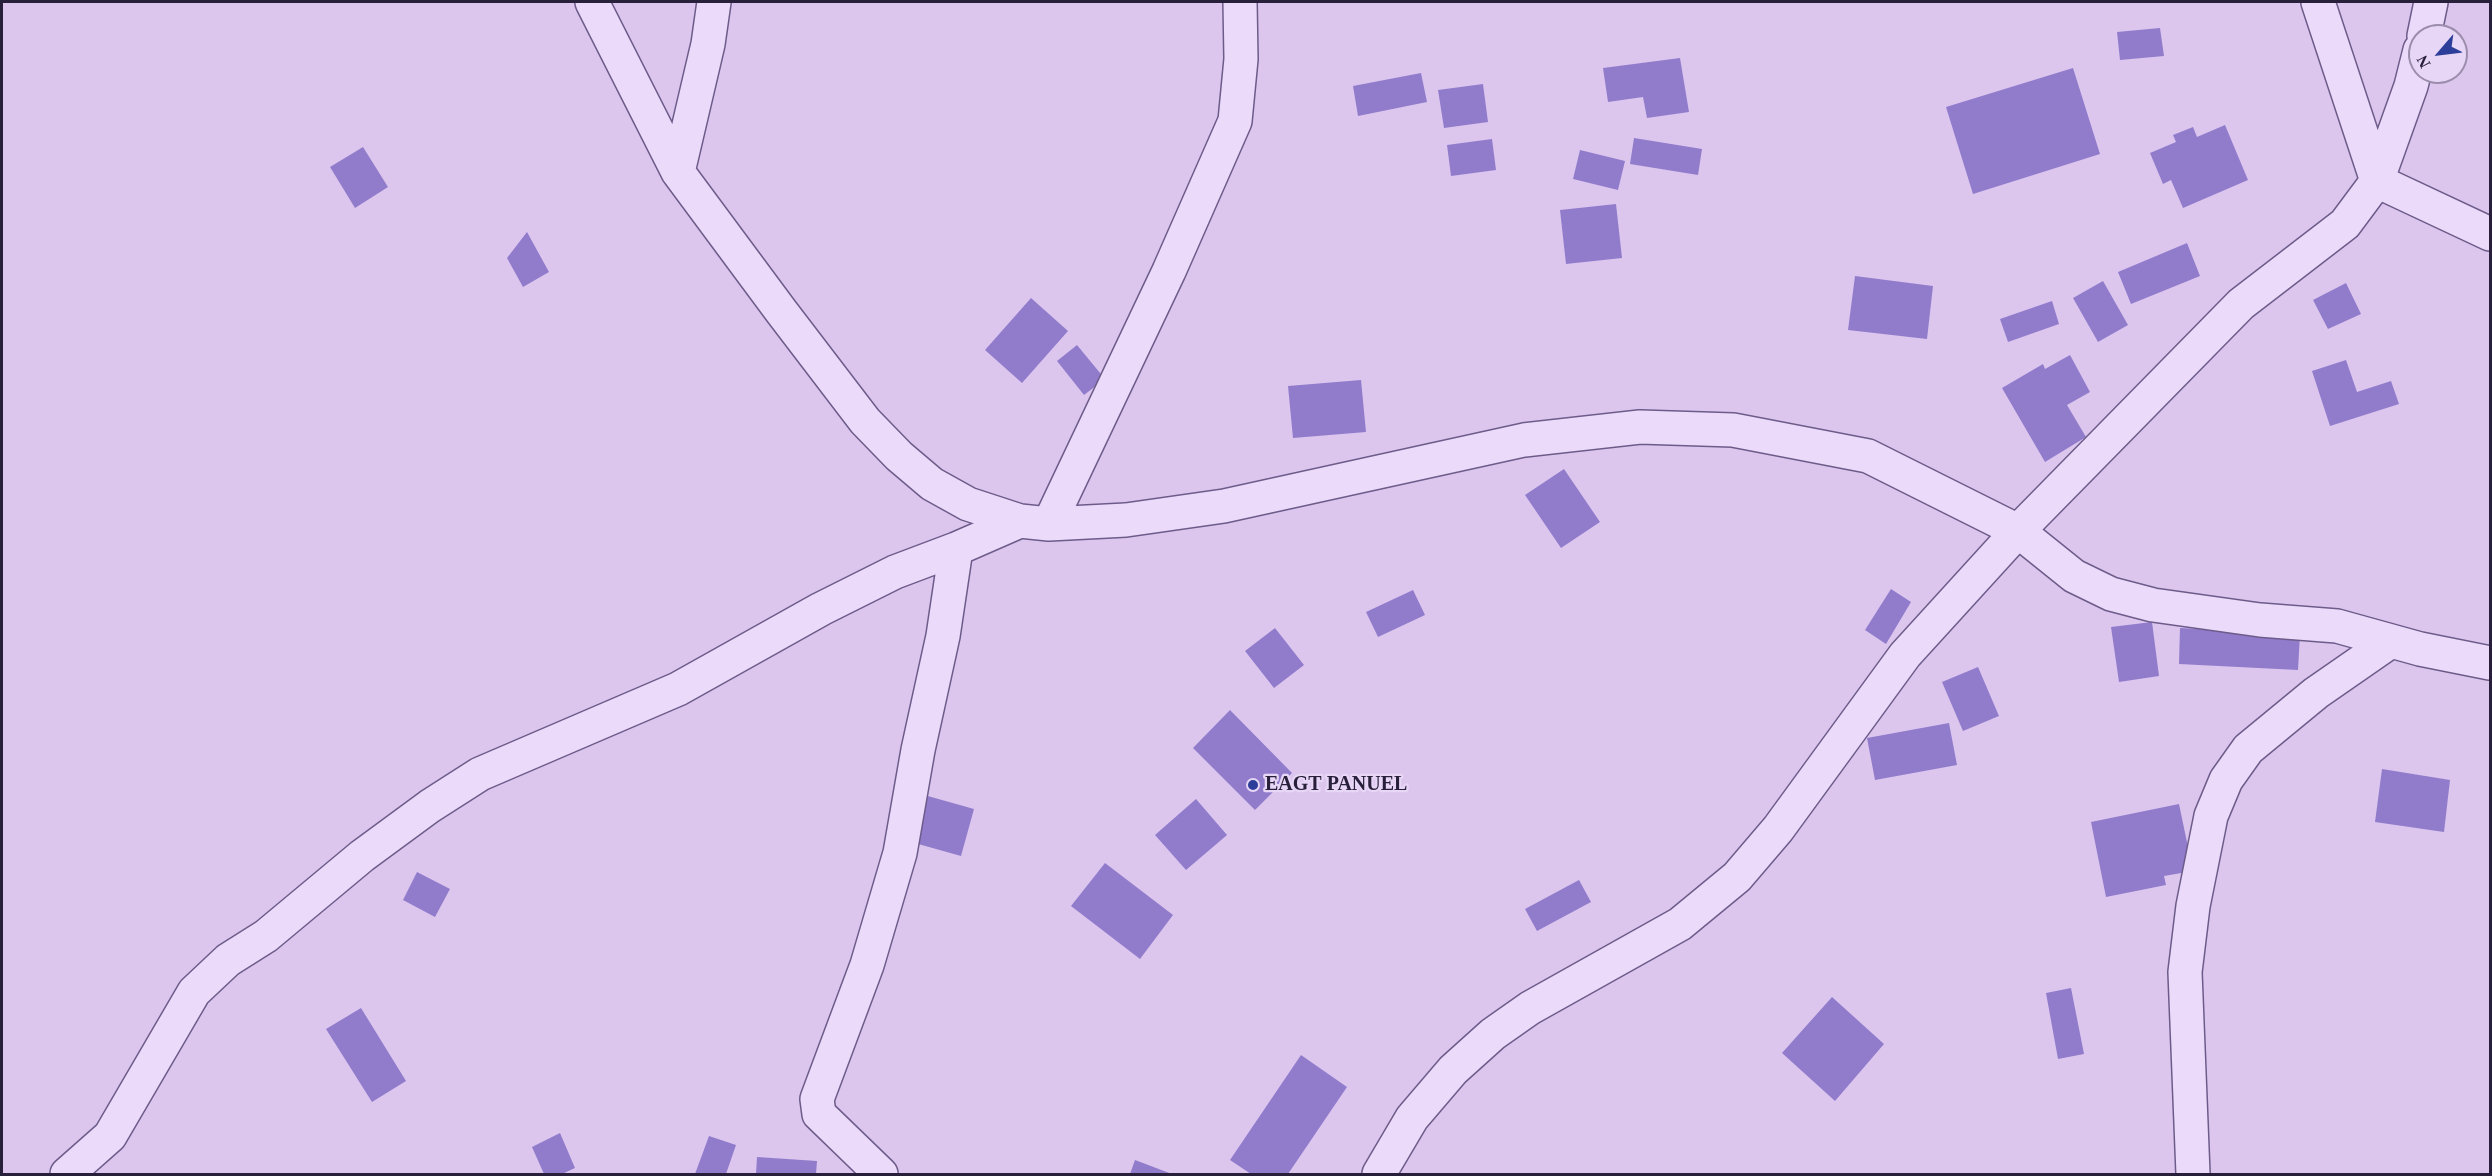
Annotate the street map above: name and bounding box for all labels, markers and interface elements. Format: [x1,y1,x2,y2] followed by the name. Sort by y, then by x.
[2408,24,2468,84] north arrow
[2413,53,2434,71] text: N
[1265,773,1407,797] place label: EAGT PANUEL
[1246,778,1260,792] marker: EAGT PANUEL

